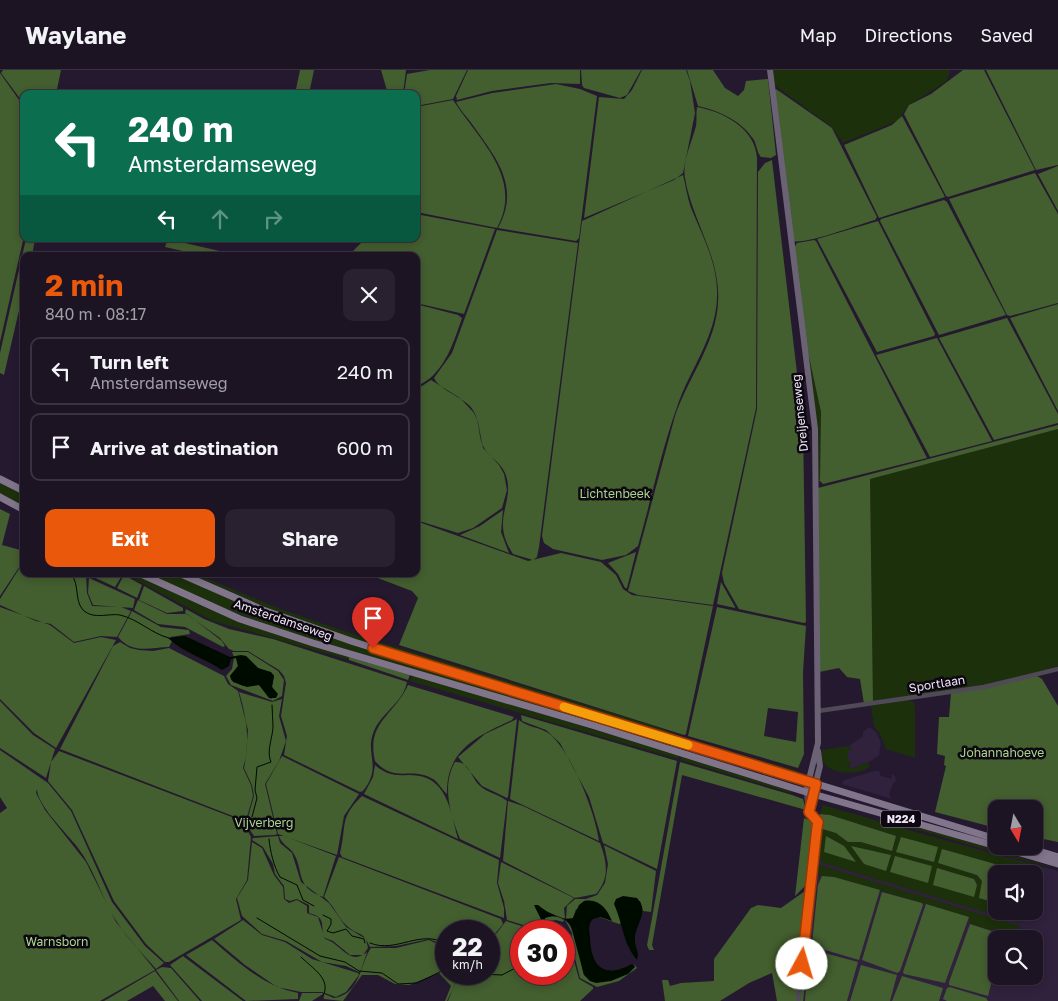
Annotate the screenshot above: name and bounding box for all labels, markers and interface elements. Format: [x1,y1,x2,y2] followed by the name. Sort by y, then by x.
[25,20,126,49] text: Waylane
[800,24,836,46] text: Map
[864,24,952,46] text: Directions
[980,24,1033,46] text: Saved
[128,108,233,150] text: 240 m
[45,110,110,175] icon: left
[128,150,317,177] text: Amsterdamseweg
[153,205,181,233] icon: left
[206,205,234,233] icon: ahead
[259,205,287,233] icon: right
[45,267,123,303] text: 2 min
[343,269,395,321] button: close
[45,304,146,324] text: 840 m · 08:17
[90,350,169,373] text: Turn left
[47,357,75,385] icon: left
[337,360,393,383] text: 240 m
[90,373,228,393] text: Amsterdamseweg
[788,374,811,453] street label: Dreijenseweg
[47,433,75,461] icon: arrive
[90,436,278,459] text: Arrive at destination
[336,436,393,459] text: 600 m
[579,486,651,501] park label: Lichtenbeek
[45,509,215,567] button: Exit
[225,509,395,567] button: Share
[232,596,334,643] street label: Amsterdamseweg
[352,597,394,648] pin
[359,604,387,632] icon: arrive
[908,672,966,695] street label: Sportlaan
[960,745,1044,760] park label: Johannahoeve
[988,800,1042,855] north arrow
[988,800,1043,985] map controls
[881,811,921,828] road number: N224
[235,815,293,830] park label: Vijverberg
[988,865,1043,920] button: sound
[510,920,575,985] speed limit sign: 30
[988,930,1043,985] button: search
[452,931,483,962] text: 22
[26,934,88,949] park label: Warnsborn
[775,937,827,989] position arrow
[452,957,483,972] text: km/h

